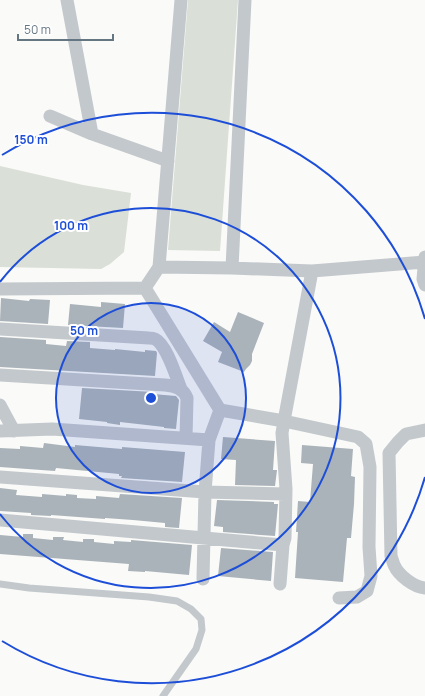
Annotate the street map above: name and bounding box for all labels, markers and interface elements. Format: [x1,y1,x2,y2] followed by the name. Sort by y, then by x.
[18,16,113,42] scale bar
[24,21,51,38] text: 50 m
[14,131,48,148] text: 150 m
[54,217,88,234] text: 100 m
[70,322,98,339] text: 50 m
[144,391,158,405] centre of rings

